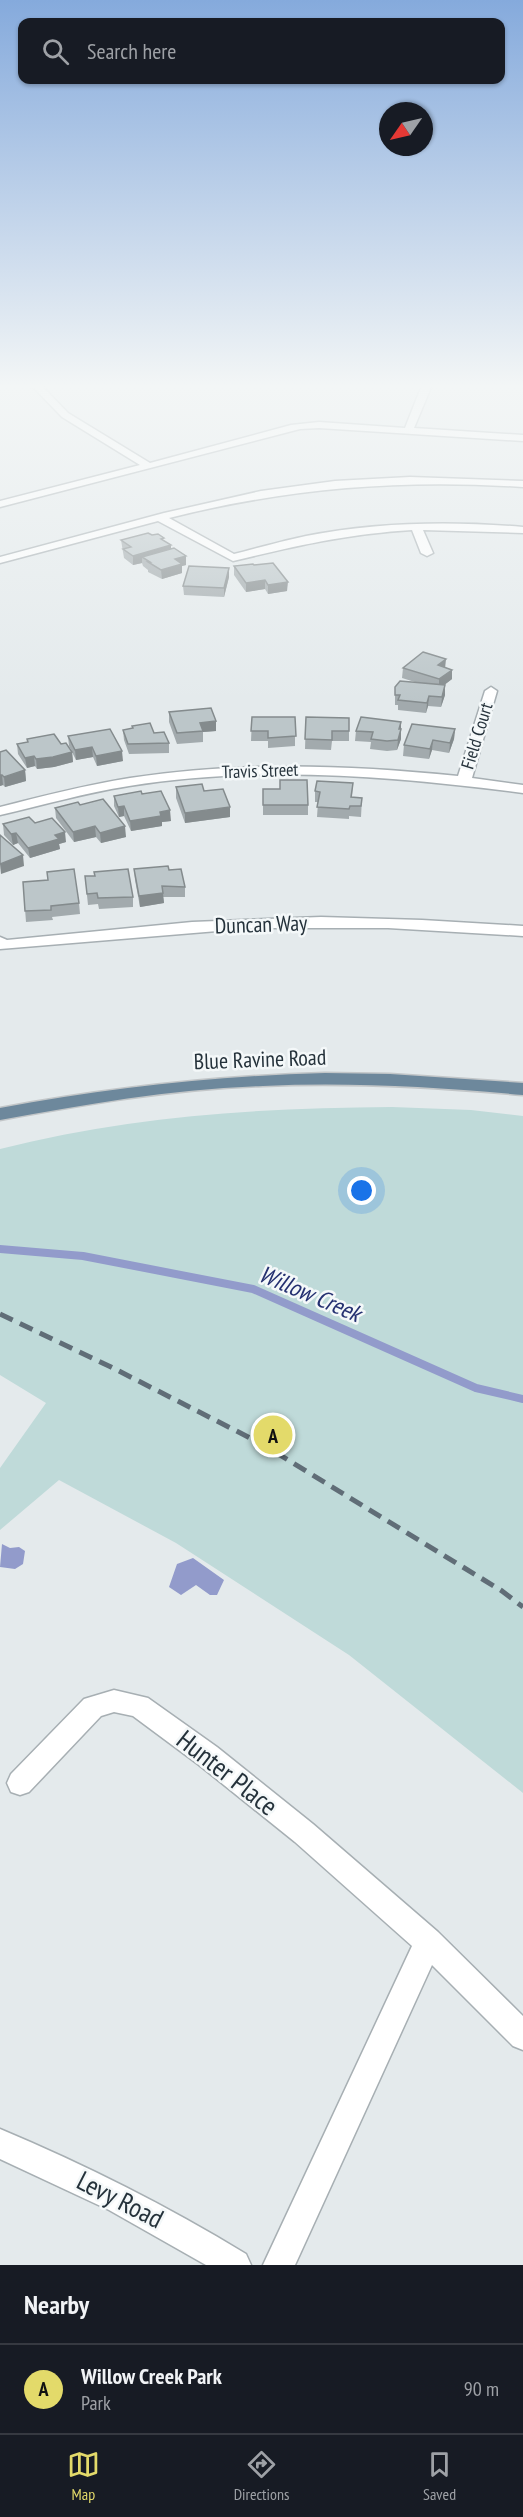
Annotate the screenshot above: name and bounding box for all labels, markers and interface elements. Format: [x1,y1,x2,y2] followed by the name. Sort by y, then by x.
[18,18,505,84] search box
[39,35,72,68] icon: search
[87,37,176,65] text: Search here
[379,102,433,156] north arrow
[456,700,498,772] street label: Field Court
[221,758,299,783] street label: Travis Street
[214,908,308,940] street label: Duncan Way
[193,1043,327,1075] street label: Blue Ravine Road
[347,1176,376,1205] your location
[255,1258,368,1330] water label: Willow Creek
[254,1412,292,1458] pin: A
[170,1722,285,1822] street label: Hunter Place
[71,2163,169,2235] street label: Levy Road
[24,2288,89,2321] text: Nearby
[81,2362,222,2390] text: Willow Creek Park
[38,2376,49,2402] text: A
[464,2376,499,2402] text: 90 m
[81,2390,111,2416] text: Park
[67,2448,100,2504] tab: Map
[234,2448,289,2504] tab: Directions
[423,2448,456,2504] tab: Saved

